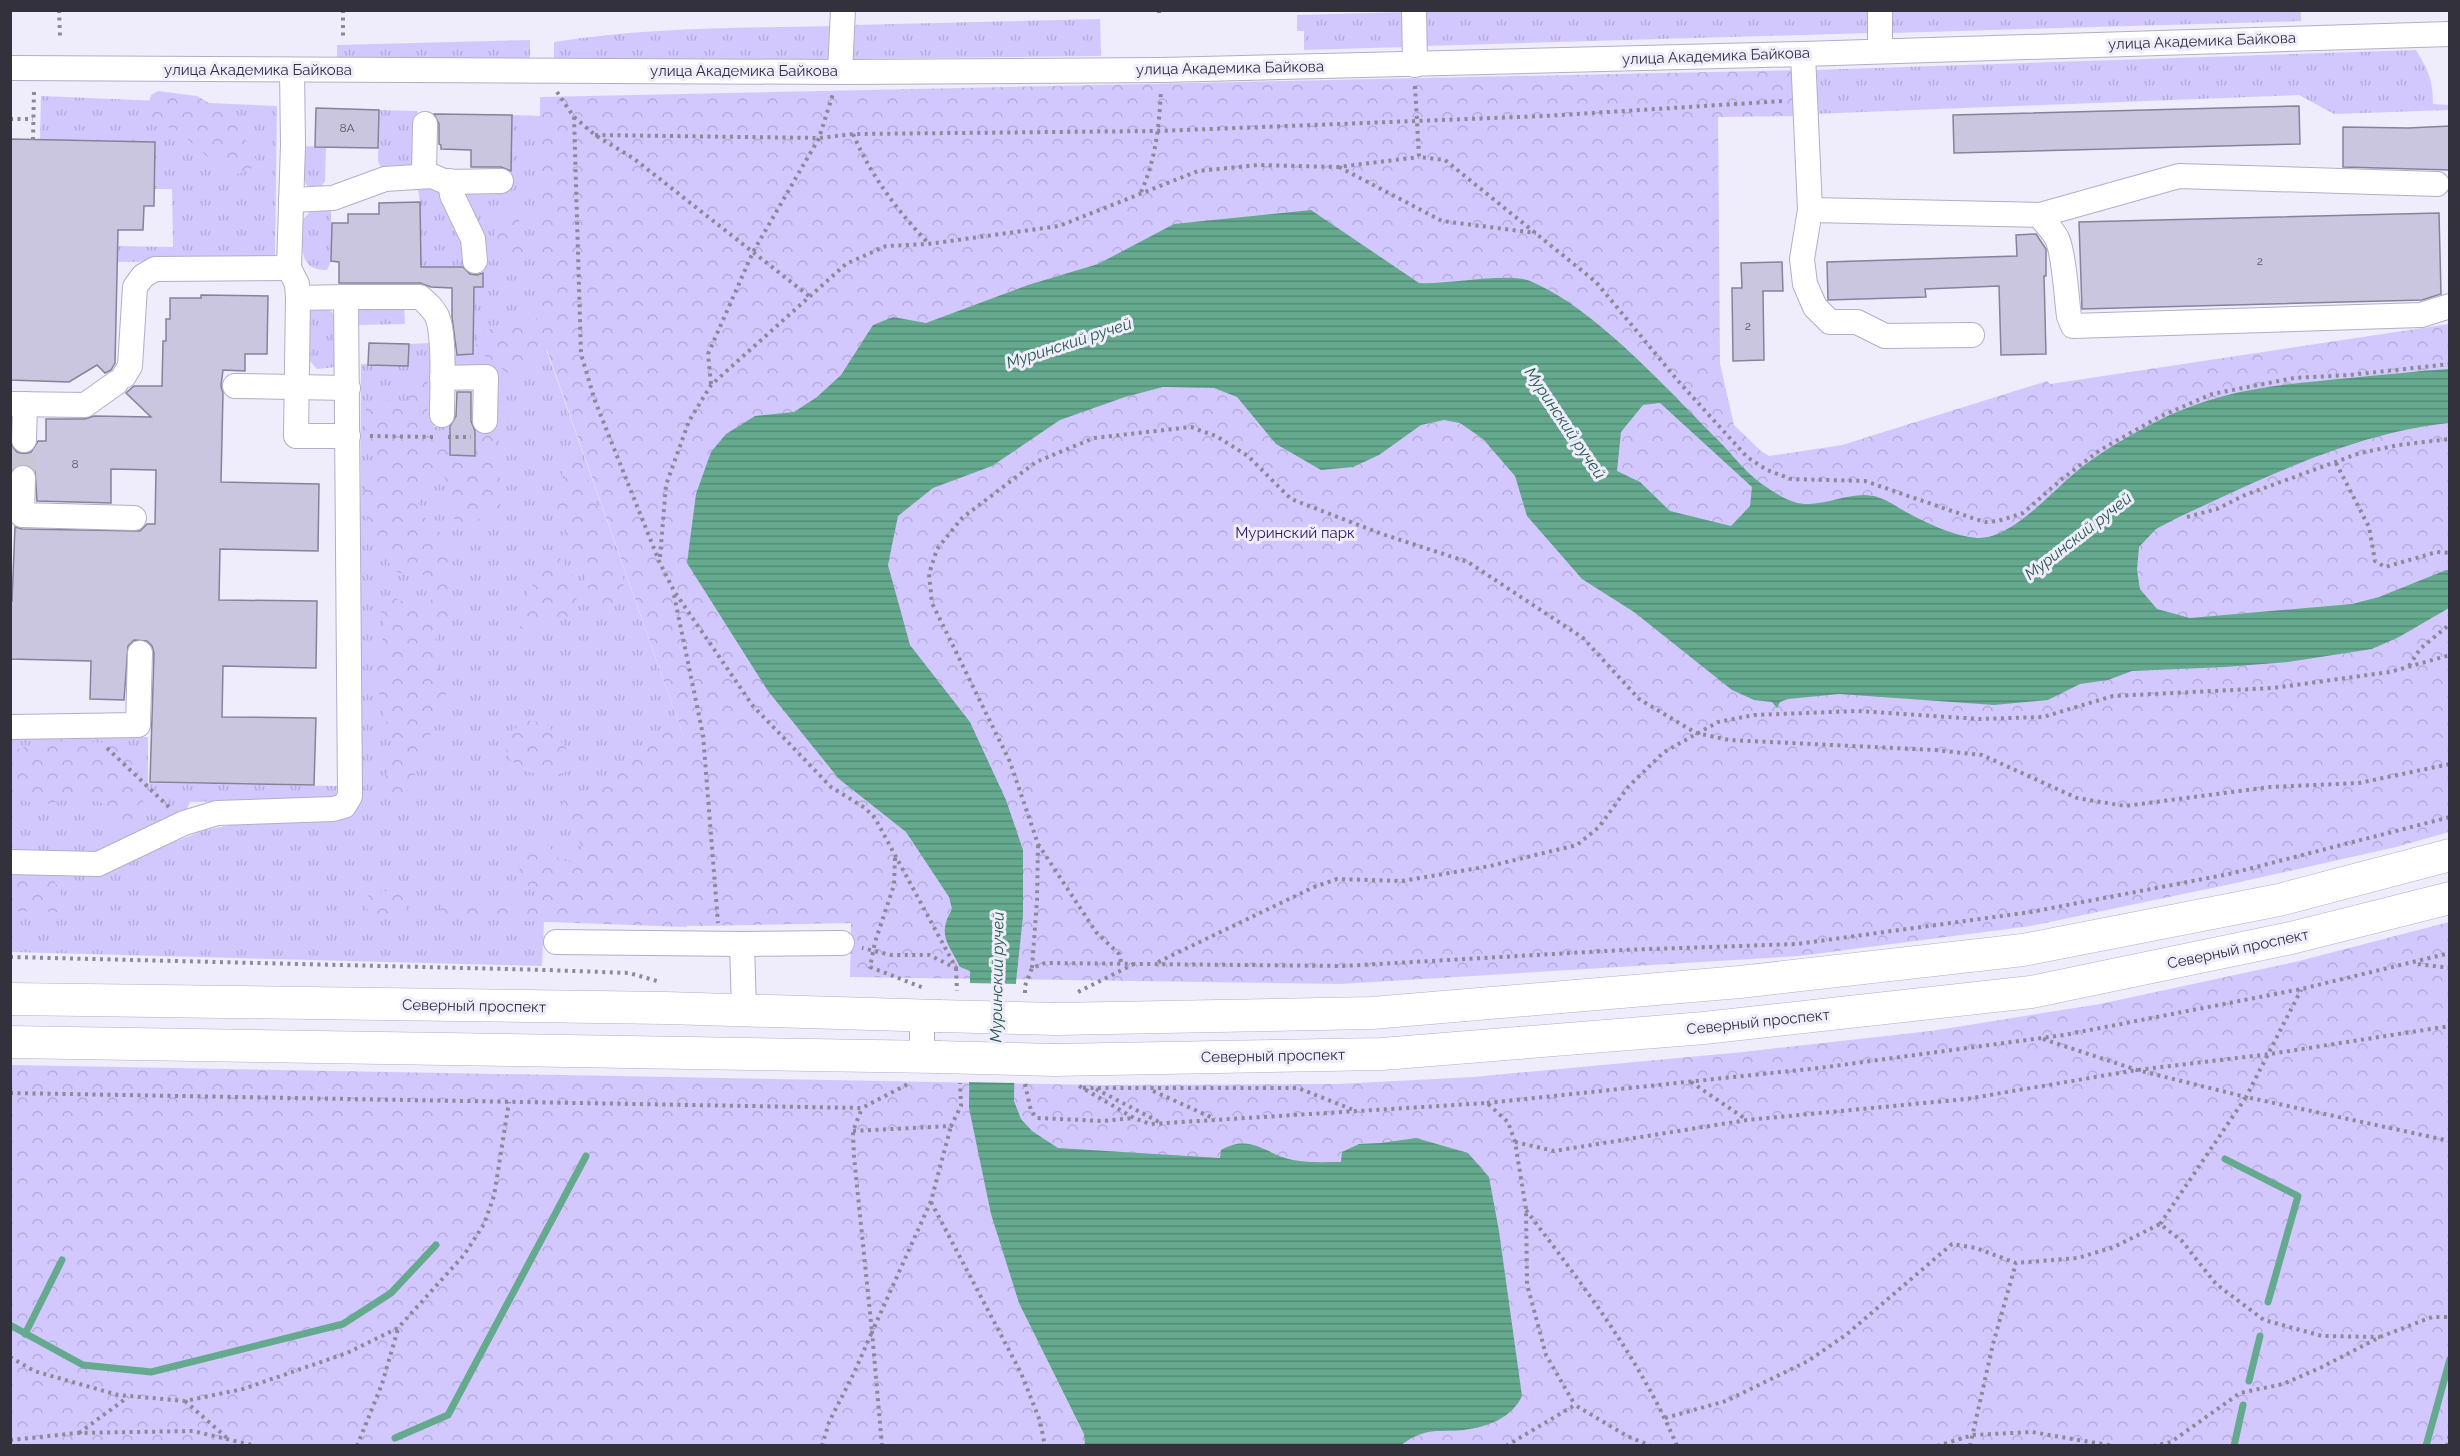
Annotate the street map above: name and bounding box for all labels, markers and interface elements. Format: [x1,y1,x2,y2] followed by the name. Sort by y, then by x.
[2108,29,2296,53] street label: улица Академика Байкова
[1622,44,1810,68] street label: улица Академика Байкова
[1136,57,1324,79] street label: улица Академика Байкова
[164,61,352,79] street label: улица Академика Байкова
[650,62,838,80] street label: улица Академика Байкова
[339,121,355,135] house number: 8А
[2257,254,2263,268] house number: 2
[1004,314,1134,372] water label: Муринский ручей
[1745,319,1751,333] house number: 2
[1521,364,1609,482] water label: Муринский ручей
[71,457,79,471] house number: 8
[2021,488,2135,584] water label: Муринский ручей
[1235,524,1355,542] park label: Муринский парк
[986,912,1008,1042] water label: Муринский ручей
[2166,925,2310,973] street label: Северный проспект
[402,996,546,1016] street label: Северный проспект
[1685,1006,1831,1038] street label: Северный проспект
[1201,1046,1345,1066] street label: Северный проспект

